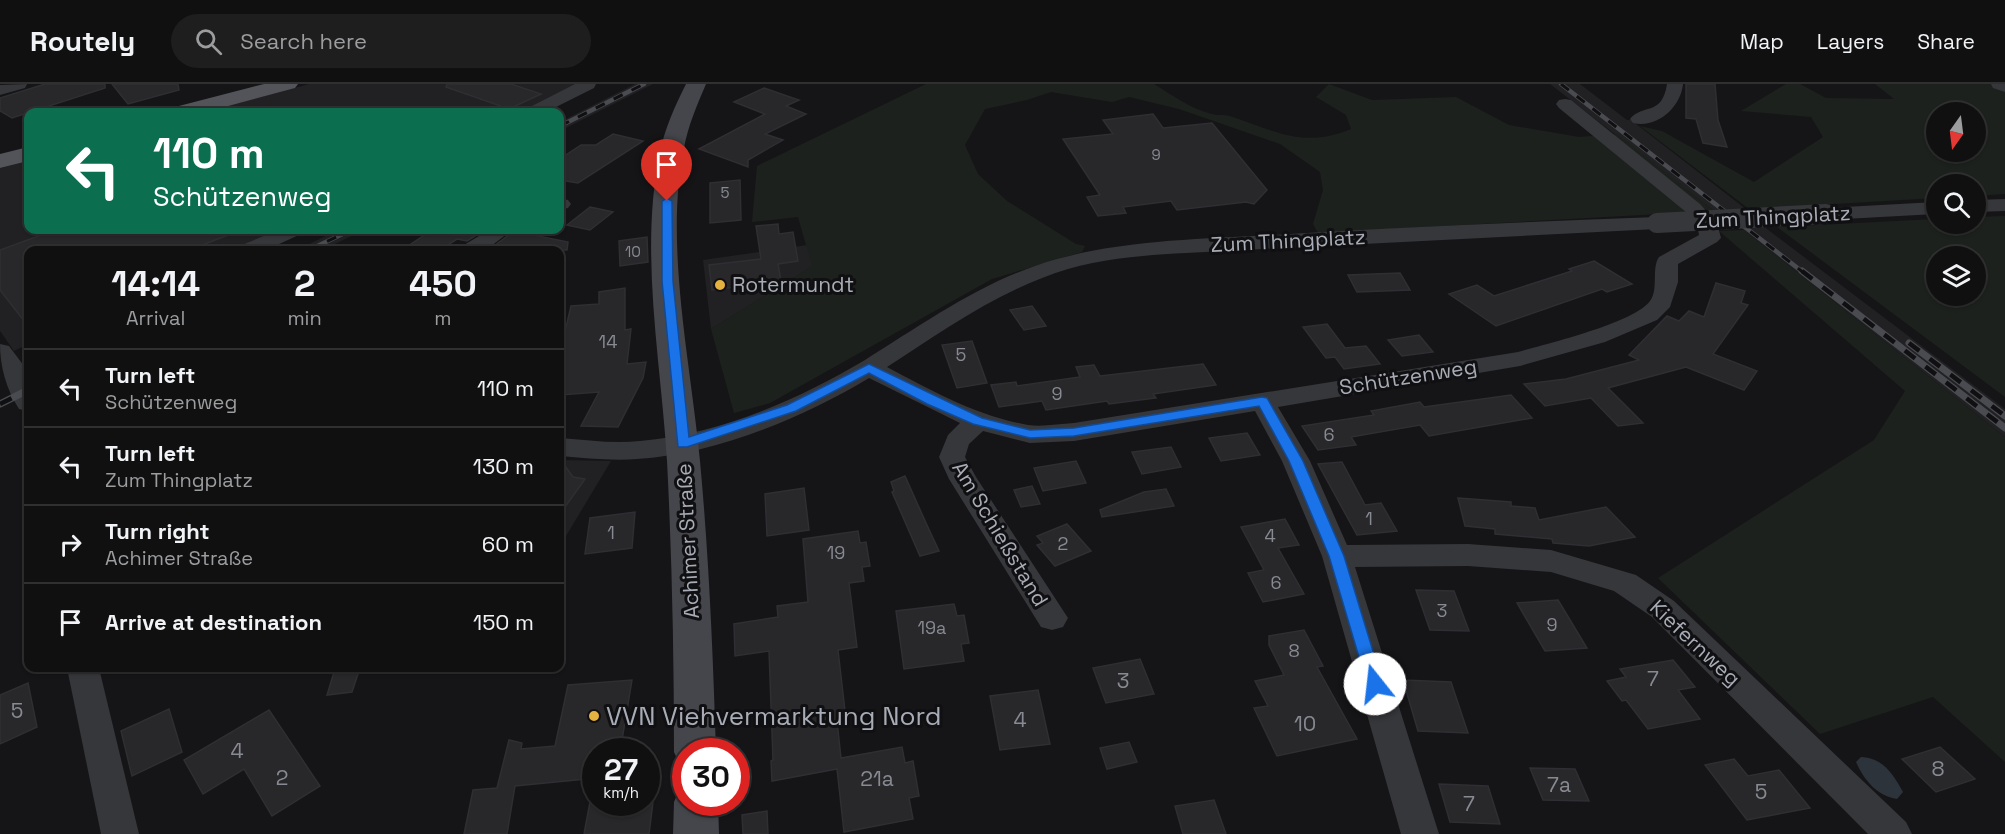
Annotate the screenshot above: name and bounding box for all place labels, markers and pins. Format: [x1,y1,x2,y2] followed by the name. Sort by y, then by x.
[641,139,692,201] pin
[732,271,854,298] place label: Rotermundt
[713,278,727,292] marker: Rotermundt
[606,699,942,733] place label: VVN Viehvermarktung Nord
[587,709,601,723] marker: VVN Viehvermarktung Nord

